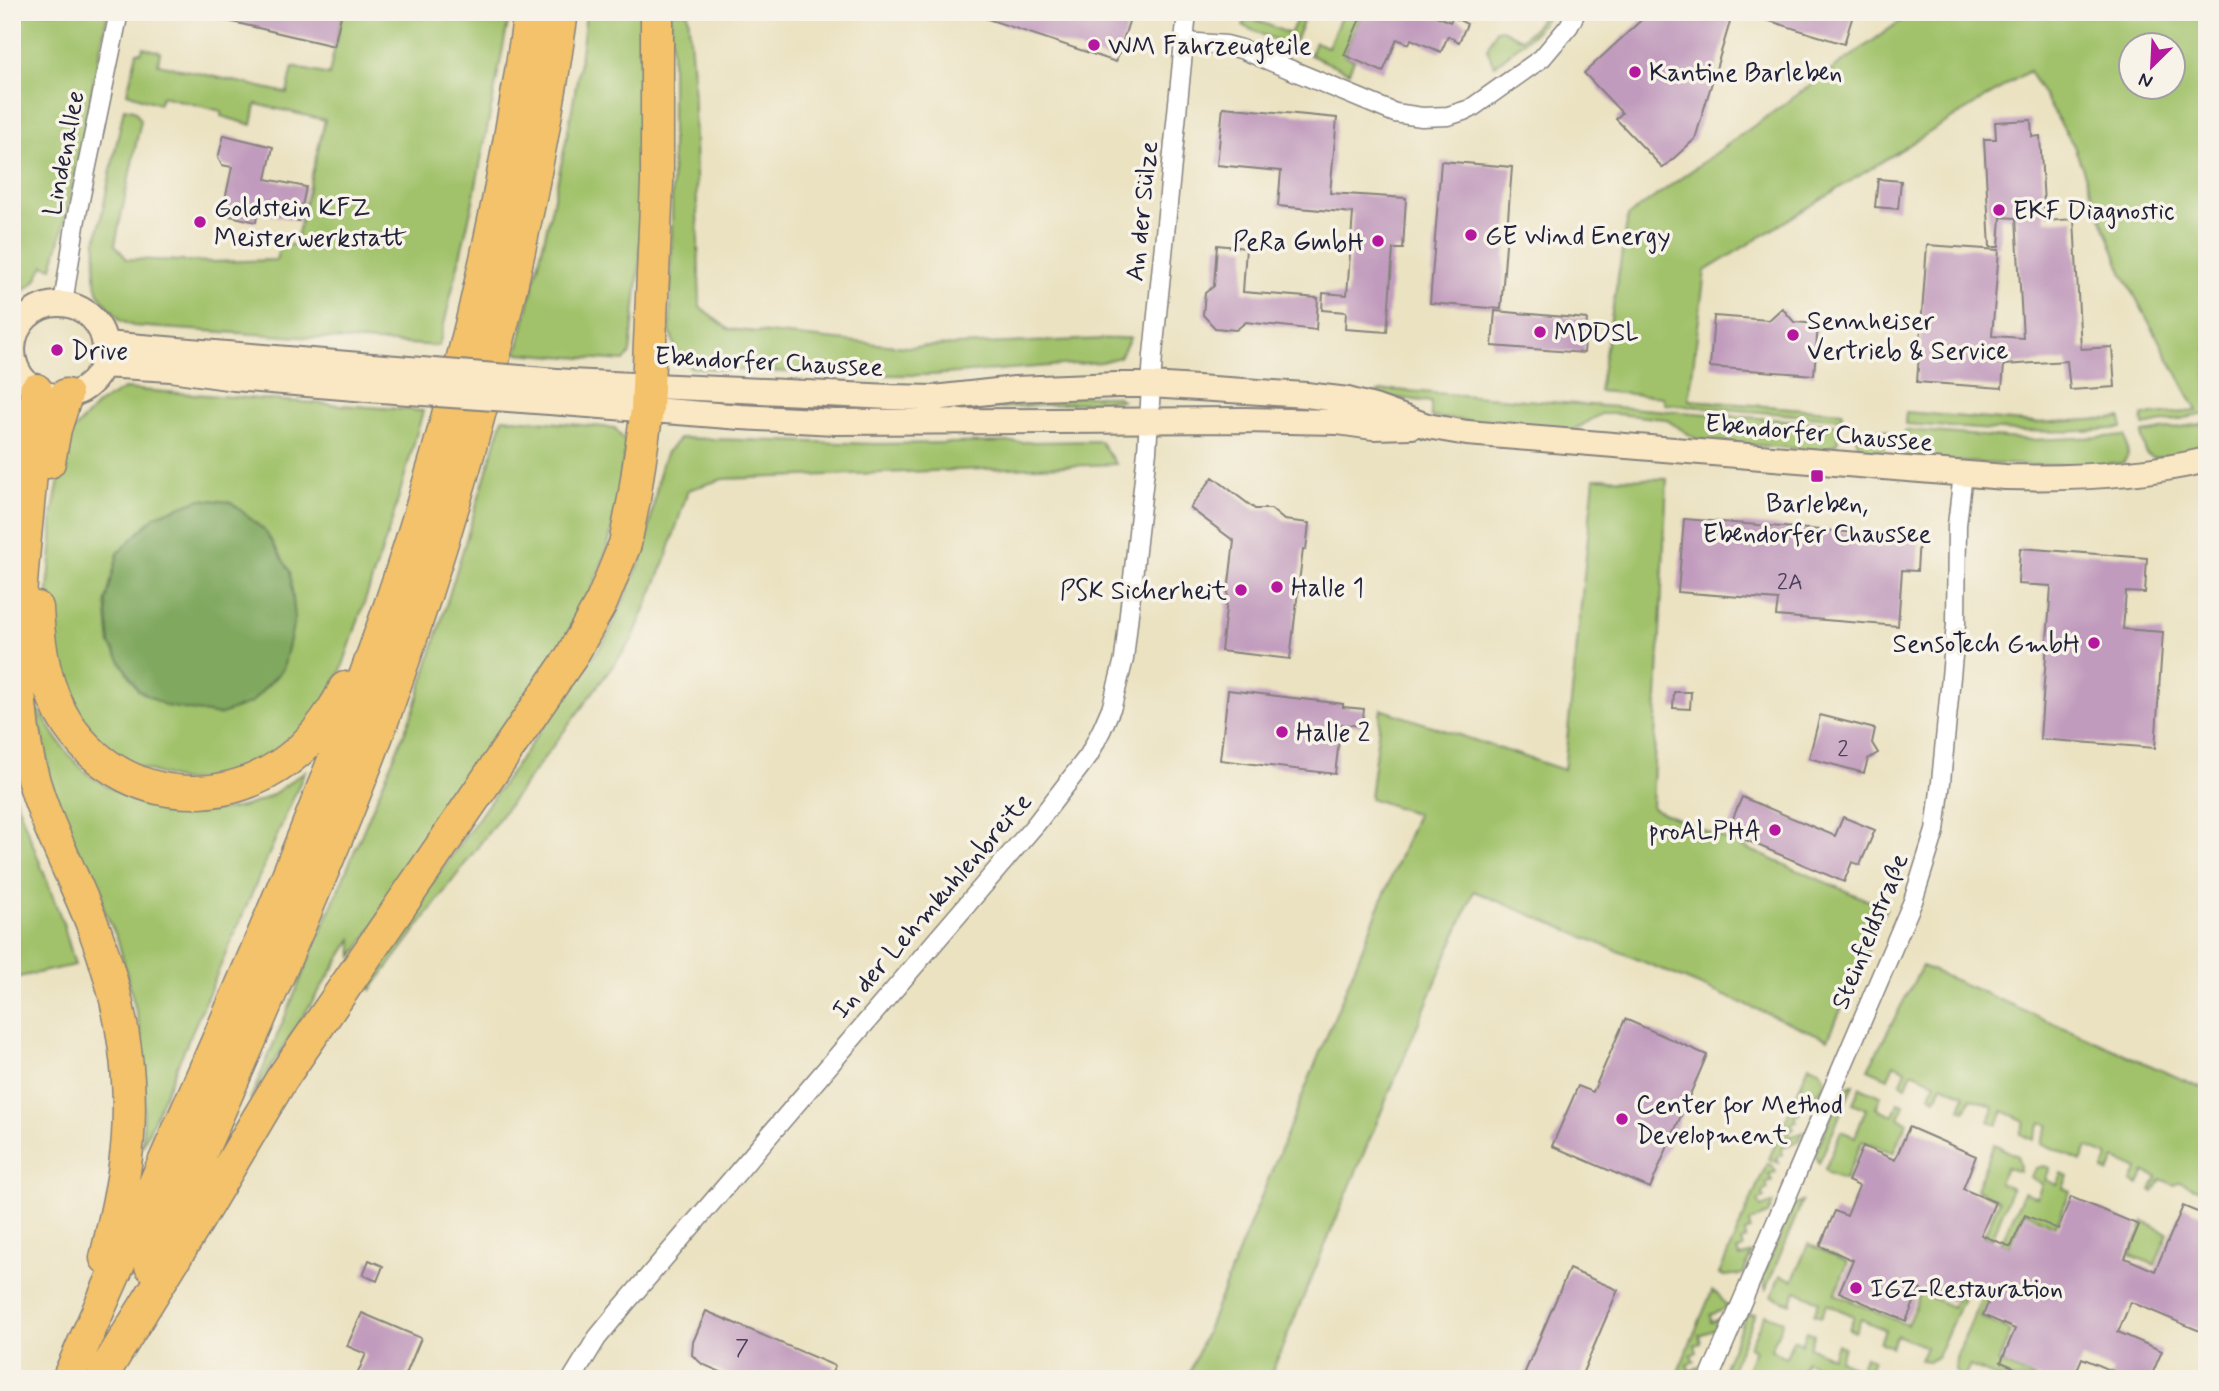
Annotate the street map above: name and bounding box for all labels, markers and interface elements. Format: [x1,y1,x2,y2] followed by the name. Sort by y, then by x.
[1108,30,1312,64] place label: WM Fahrzeugteile
[2118,32,2188,102] north arrow
[1086,37,1102,53] marker: WM Fahrzeugteile
[1649,57,1842,91] place label: Kantine Barleben
[1627,64,1643,80] marker: Kantine Barleben
[2135,66,2157,94] text: N
[36,88,94,219] street label: Lindenallee
[1119,139,1167,283] street label: An der Sülze
[214,192,407,256] place label: Goldstein KFZ Meisterwerkstatt
[2013,195,2175,229] place label: EKF Diagnostic
[1991,202,2007,218] marker: EKF Diagnostic
[192,214,208,230] marker: Goldstein KFZ Meisterwerkstatt
[1485,220,1670,254] place label: GE Wind Energy
[1233,226,1364,260] place label: PeRa GmbH
[1463,227,1479,243] marker: GE Wind Energy
[1370,233,1386,249] marker: PeRa GmbH
[1807,305,2009,369] place label: Sennheiser Vertrieb & Service
[1554,317,1639,351] place label: MDDSL
[1532,324,1548,340] marker: MDDSL
[1785,327,1801,343] marker: Sennheiser Vertrieb & Service
[71,335,128,369] place label: Drive
[654,340,884,386] street label: Ebendorfer Chaussee
[49,342,65,358] marker: Drive
[1703,407,1934,461] street label: Ebendorfer Chaussee
[1809,468,1825,484] marker: Barleben, Ebendorfer Chaussee
[1703,488,1932,552] place label: Barleben, Ebendorfer Chaussee
[1777,568,1803,598] house number: 2A
[1291,572,1364,606] place label: Halle 1
[1060,575,1227,609] place label: PSK Sicherheit
[1269,579,1285,595] marker: Halle 1
[1233,582,1249,598] marker: PSK Sicherheit
[1893,628,2080,662] place label: SensoTech GmbH
[2086,635,2102,651] marker: SensoTech GmbH
[1296,717,1370,751] place label: Halle 2
[1274,724,1290,740] marker: Halle 2
[1837,735,1849,765] house number: 2
[825,786,1040,1027] street label: In der Lehmkuhlenbreite
[1648,815,1761,849] place label: proALPHA
[1767,822,1783,838] marker: proALPHA
[1824,849,1918,1015] street label: Steinfeldstraße
[1636,1089,1843,1153] place label: Center for Method Development
[1614,1111,1630,1127] marker: Center for Method Development
[1870,1273,2063,1307] place label: IGZ-Restauration
[1848,1280,1864,1296] marker: IGZ-Restauration
[735,1334,749,1364] house number: 7

